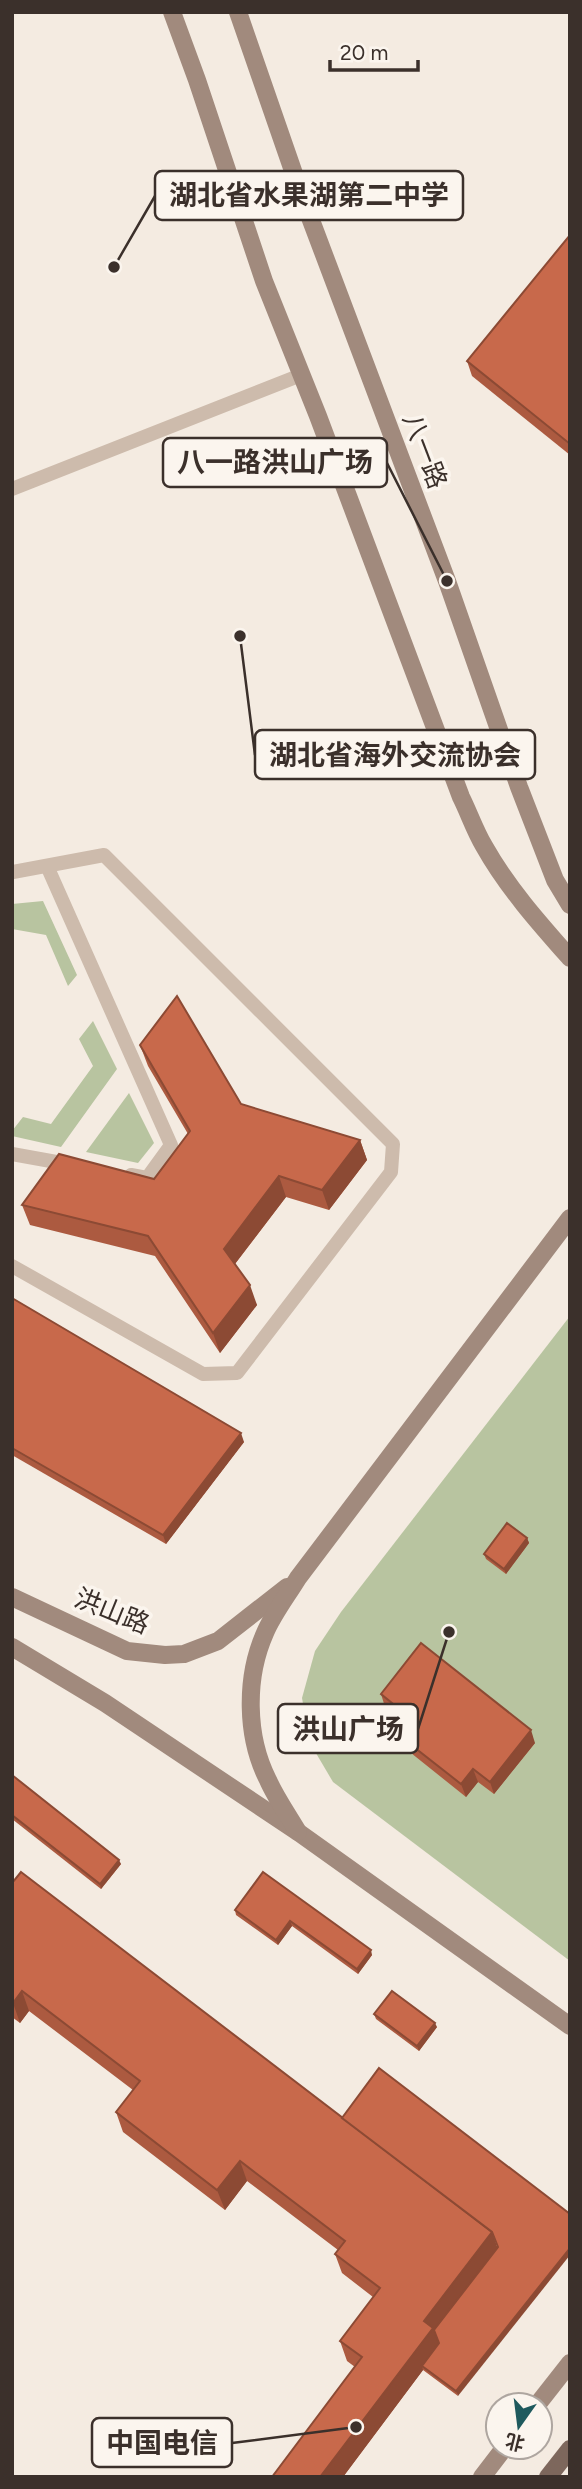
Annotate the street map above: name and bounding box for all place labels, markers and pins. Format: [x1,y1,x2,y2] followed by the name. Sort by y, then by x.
[155,171,463,220] callout: 湖北省水果湖第二中学
[163,438,387,487] callout: 八一路洪山广场
[255,730,535,779] callout: 湖北省海外交流协会
[278,1704,418,1753] callout: 洪山广场
[92,2418,232,2467] callout: 中国电信

